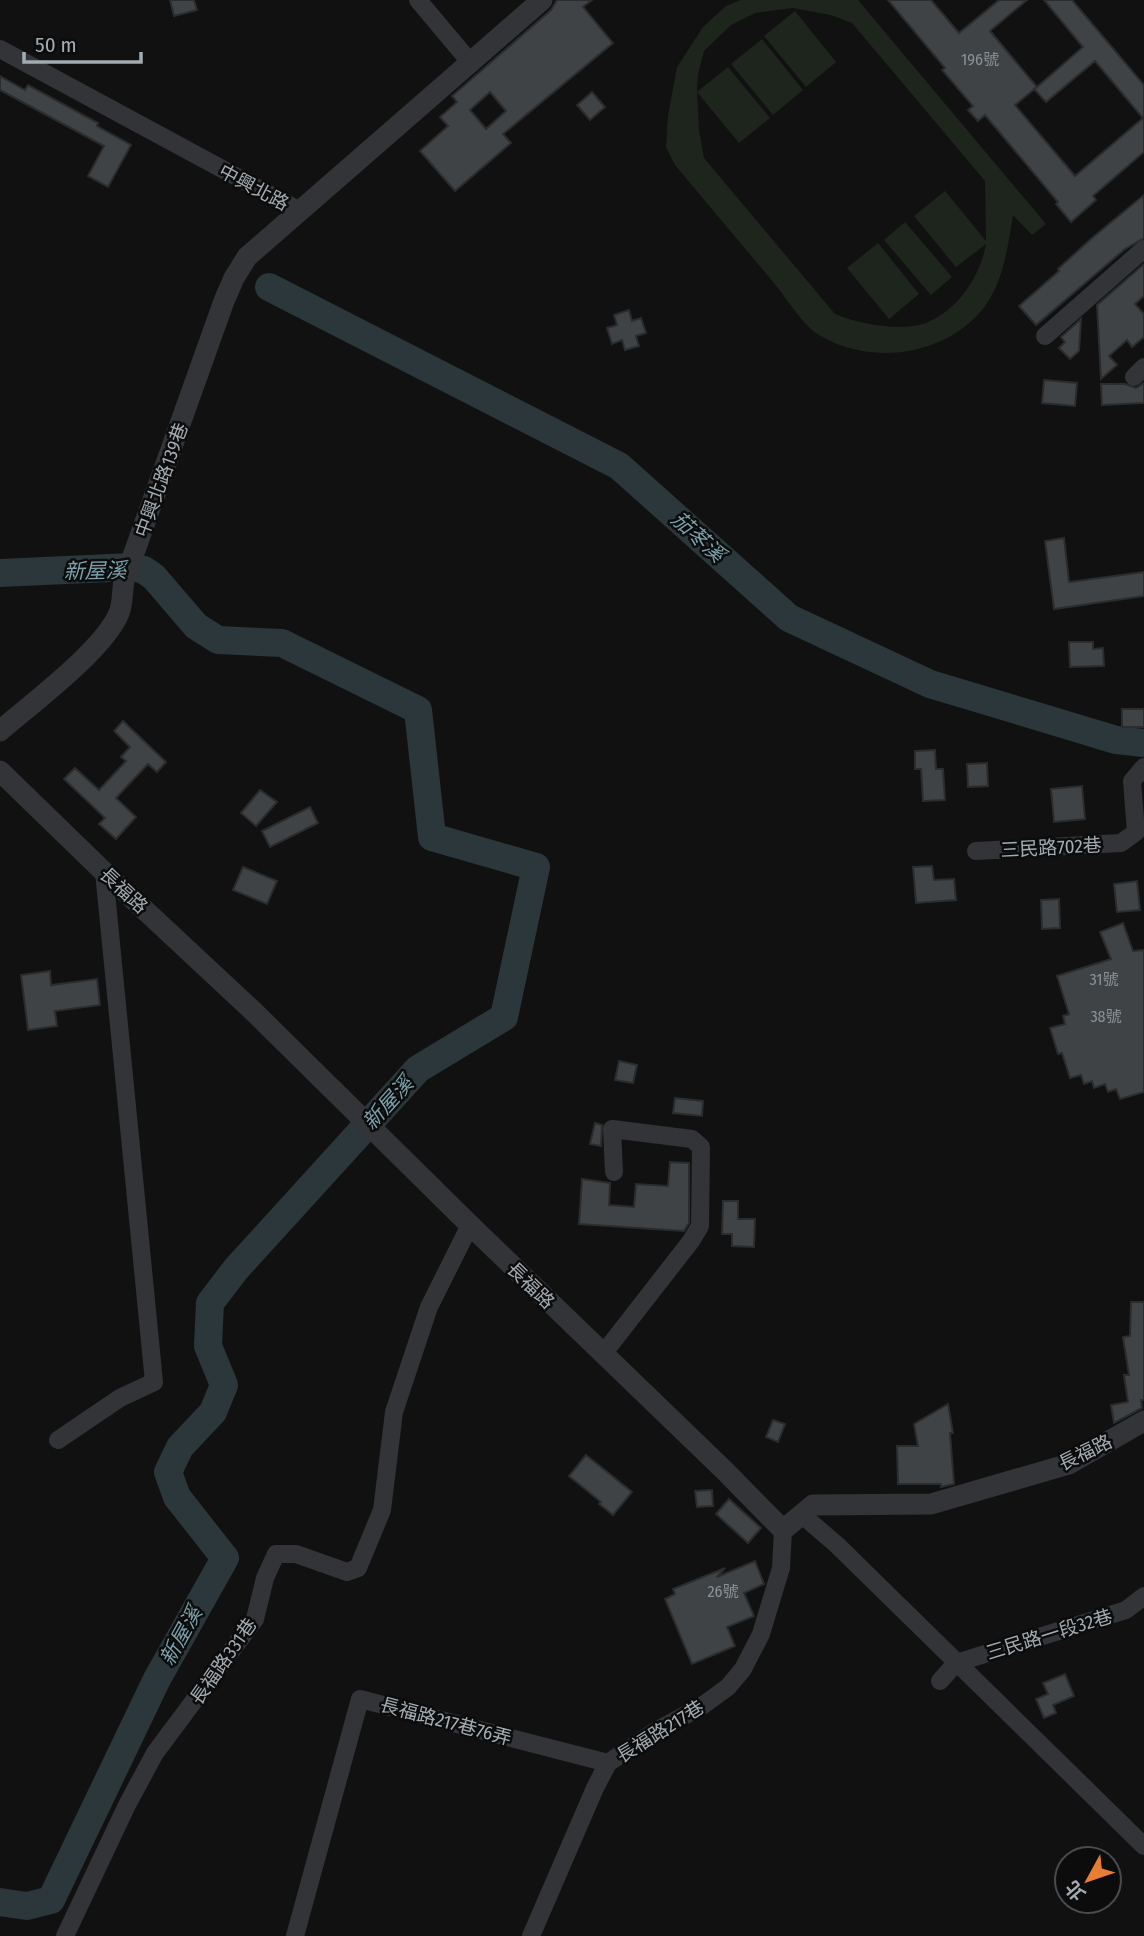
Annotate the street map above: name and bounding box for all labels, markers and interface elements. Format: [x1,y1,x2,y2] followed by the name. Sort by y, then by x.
[24,21,142,65] scale bar
[35,32,77,58] text: 50 m
[961,50,999,69] house number: 196號
[215,159,293,215] street label: 中興北路
[130,420,193,540] street label: 中興北路139巷
[666,506,732,570] water label: 茄苳溪
[63,557,130,585] water label: 新屋溪
[1000,833,1102,862] street label: 三民路702巷
[95,863,152,918] street label: 長福路
[1089,970,1119,989] house number: 31號
[1090,1007,1122,1026] house number: 38號
[357,1069,421,1135] water label: 新屋溪
[502,1257,559,1313] street label: 長福路
[1055,1430,1116,1475] street label: 長福路
[708,1582,739,1601] house number: 26號
[154,1600,209,1670] water label: 新屋溪
[983,1604,1115,1665] street label: 三民路一段32巷
[185,1614,262,1709] street label: 長福路331巷
[378,1693,514,1750] street label: 長福路217巷76弄
[612,1695,708,1767] street label: 長福路217巷
[1053,1845,1123,1915] north arrow
[1060,1876,1090,1905] text: 北

